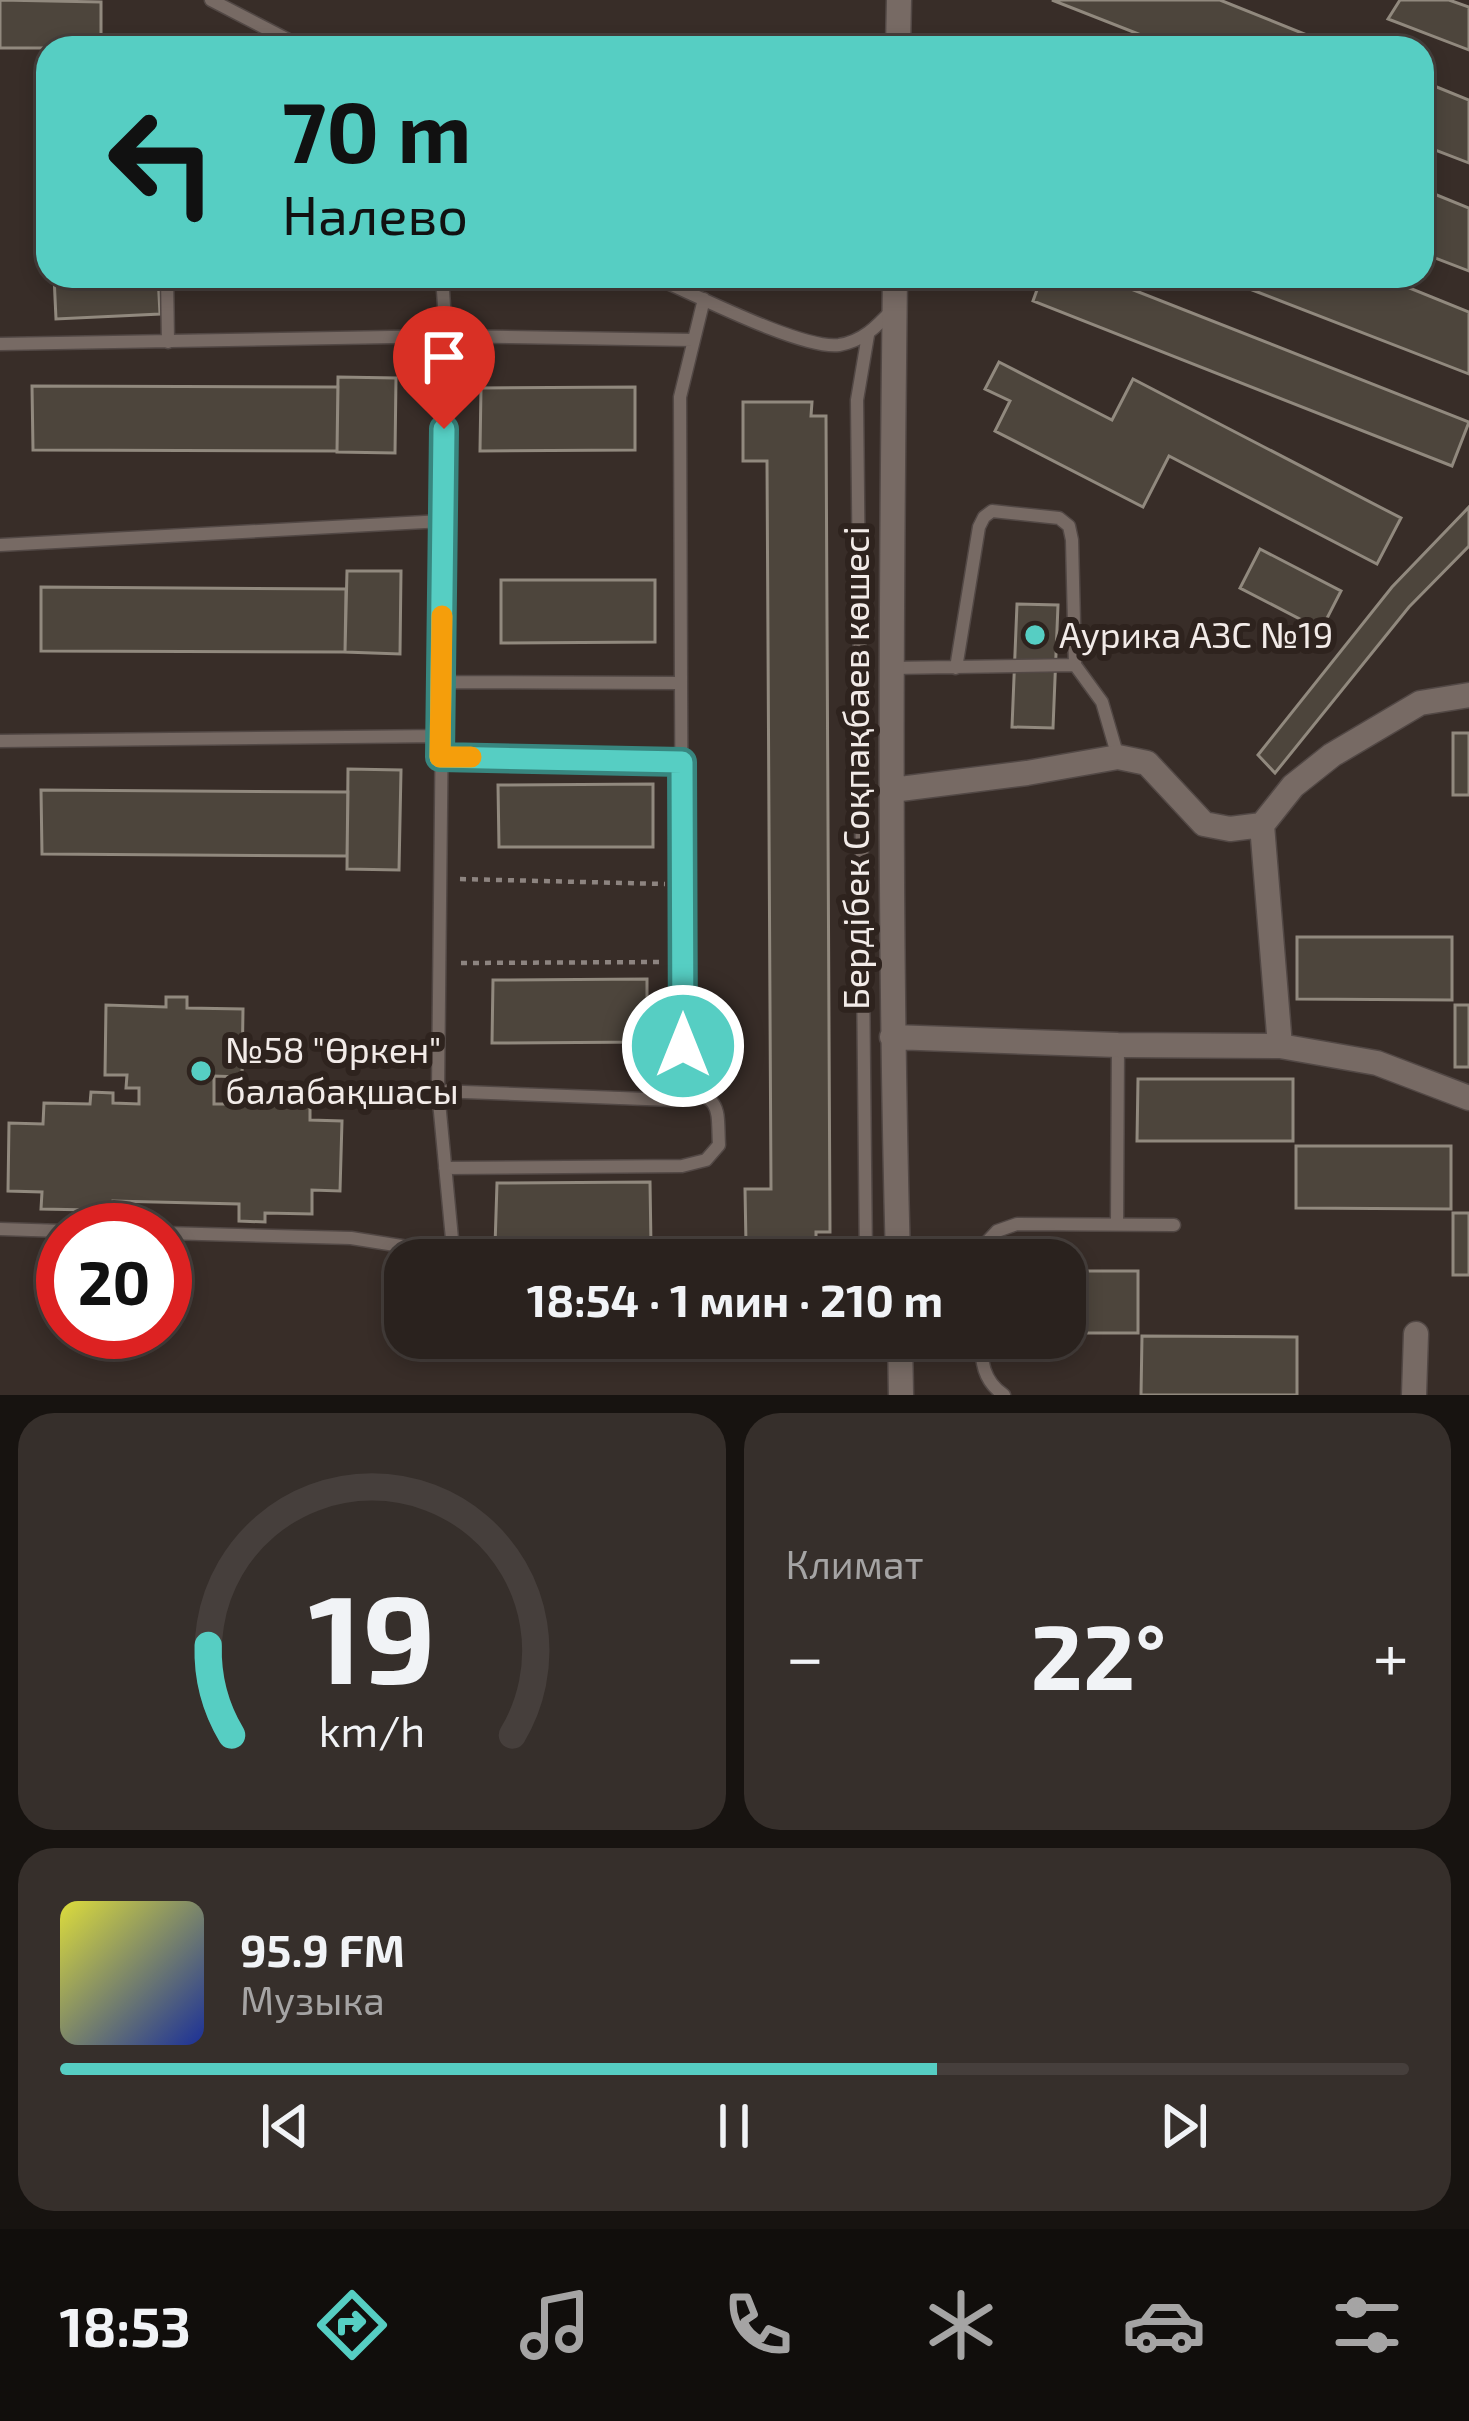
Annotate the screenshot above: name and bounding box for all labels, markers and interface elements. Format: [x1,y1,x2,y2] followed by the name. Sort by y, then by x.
[282,79,472,180] text: 70 m
[84,84,240,240] icon: left
[282,181,468,246] text: Налево
[393,306,495,429] pin
[411,324,477,390] icon: arrive
[833,526,876,1010] street label: Бердібек Соқпақбаев көшесі
[1059,612,1333,656] place label: Аурика АЗС №19
[1022,622,1048,648] marker: Аурика АЗС №19
[620,983,746,1109] position arrow
[225,1027,459,1111] place label: №58 "Өркен" балабақшасы
[188,1058,214,1084] marker: №58 "Өркен" балабақшасы
[36,1203,192,1359] speed limit sign: 20
[527,1272,943,1326] text: 18:54 · 1 мин · 210 m
[786,1540,924,1587] text: Климат
[308,1559,436,1709] text: 19
[1031,1600,1166,1708] text: 22°
[786,1615,824,1694] text: −
[1373,1615,1409,1694] text: +
[318,1703,425,1755] text: km/h
[240,1922,405,1976] text: 95.9 FM
[240,1976,385,2023] text: Музыка
[252,2093,318,2159] icon: previous
[701,2093,767,2159] icon: pause
[1151,2093,1217,2159] icon: next
[310,2283,394,2367] icon: directions
[513,2283,597,2367] icon: music
[716,2283,800,2367] icon: phone
[919,2283,1003,2367] icon: climate
[1122,2283,1206,2367] icon: car
[1325,2283,1409,2367] icon: filters
[60,2293,191,2358] text: 18:53

